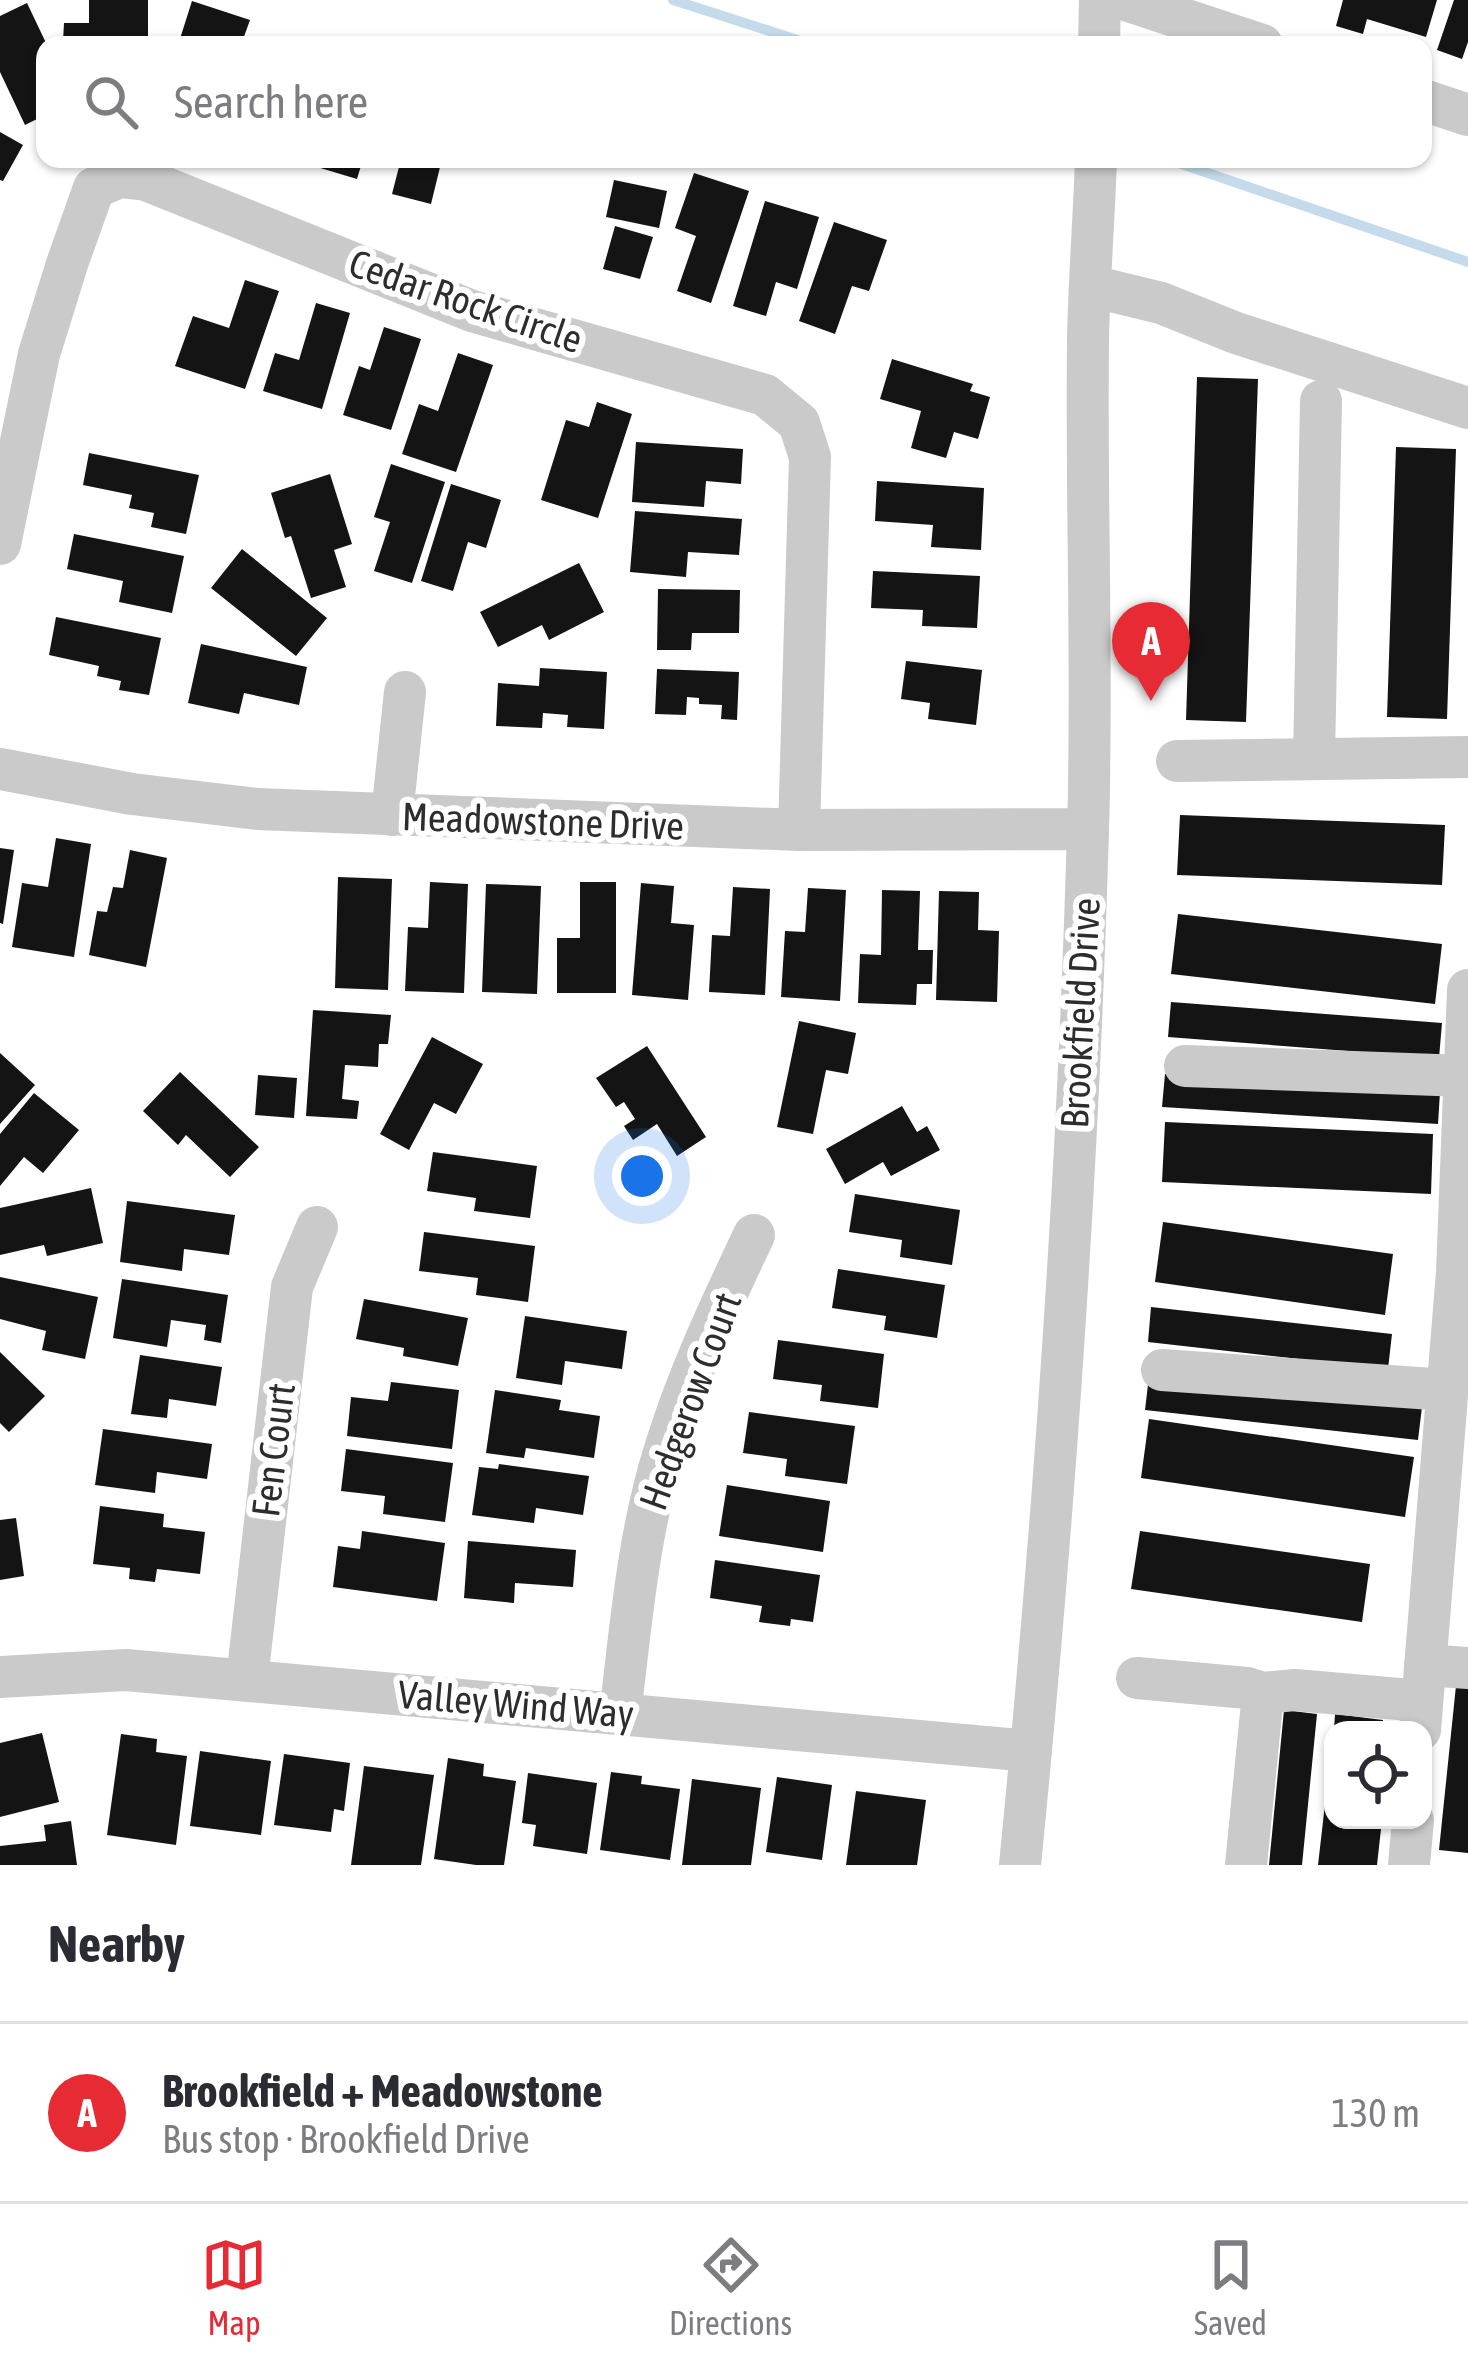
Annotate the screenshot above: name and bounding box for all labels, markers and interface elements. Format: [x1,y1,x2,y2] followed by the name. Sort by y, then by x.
[36,36,1432,168] search box
[78,69,144,135] icon: search
[174,76,368,128] text: Search here
[344,241,588,361] street label: Cedar Rock Circle
[1112,602,1190,701] pin: A
[401,794,685,848] street label: Meadowstone Drive
[1052,897,1108,1129] street label: Brookfield Drive
[612,1146,672,1206] your location
[630,1287,750,1515] street label: Hedgerow Court
[243,1381,303,1519] street label: Fen Court
[396,1672,636,1736] street label: Valley Wind Way
[1324,1721,1432,1829] map controls
[1324,1721,1432,1829] button: locate
[48,1914,185,1973] text: Nearby
[162,2065,603,2117] text: Brookfield + Meadowstone
[77,2091,97,2135] text: A
[1332,2091,1420,2135] text: 130 m
[162,2117,530,2161] text: Bus stop · Brookfield Drive
[201,2232,267,2342] tab: Map
[669,2232,792,2342] tab: Directions
[1194,2232,1267,2342] tab: Saved

